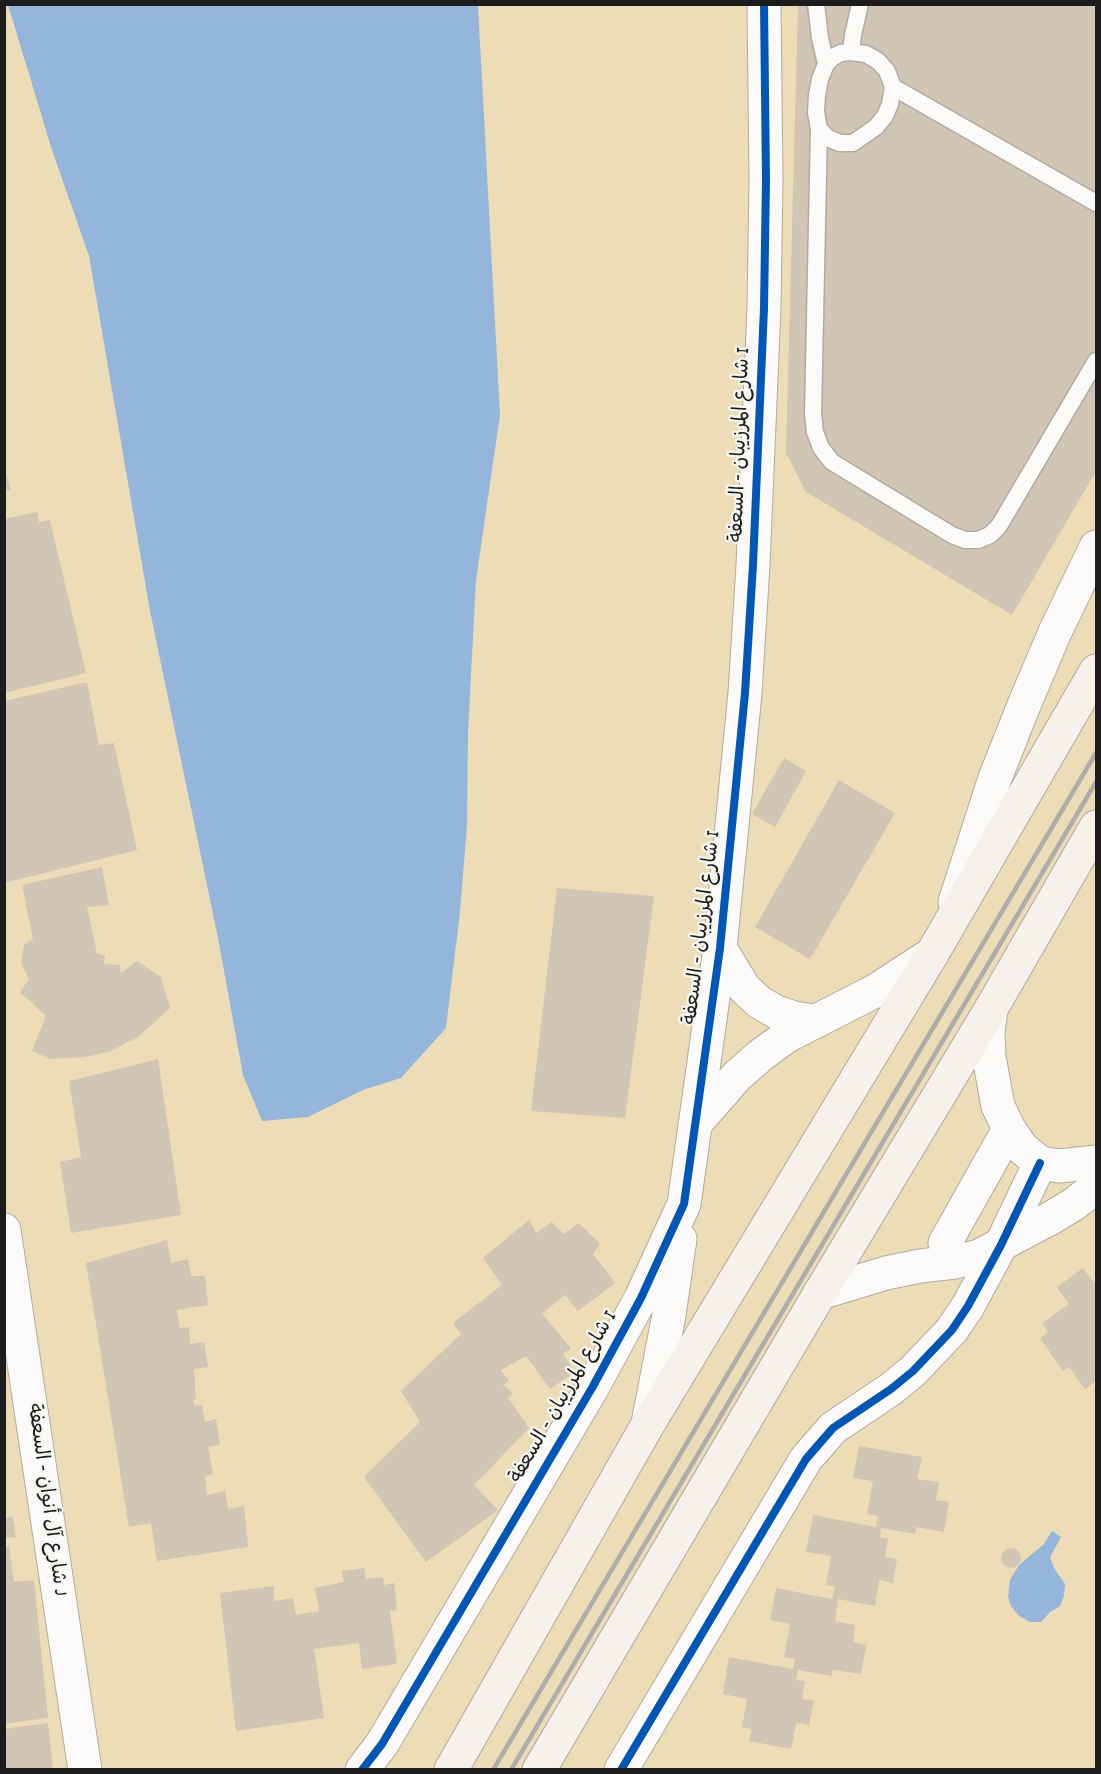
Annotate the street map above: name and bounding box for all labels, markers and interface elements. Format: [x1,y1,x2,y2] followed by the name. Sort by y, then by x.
[727,347,757,543] street label: شارع المرزيبان - السعفة I
[680,830,728,1026] street label: شارع المرزيبان - السعفة I
[506,1308,624,1488] street label: شارع المرزيبان - السعفة I
[20,1402,70,1598] street label: شارع آل أنوان - السعفة J

